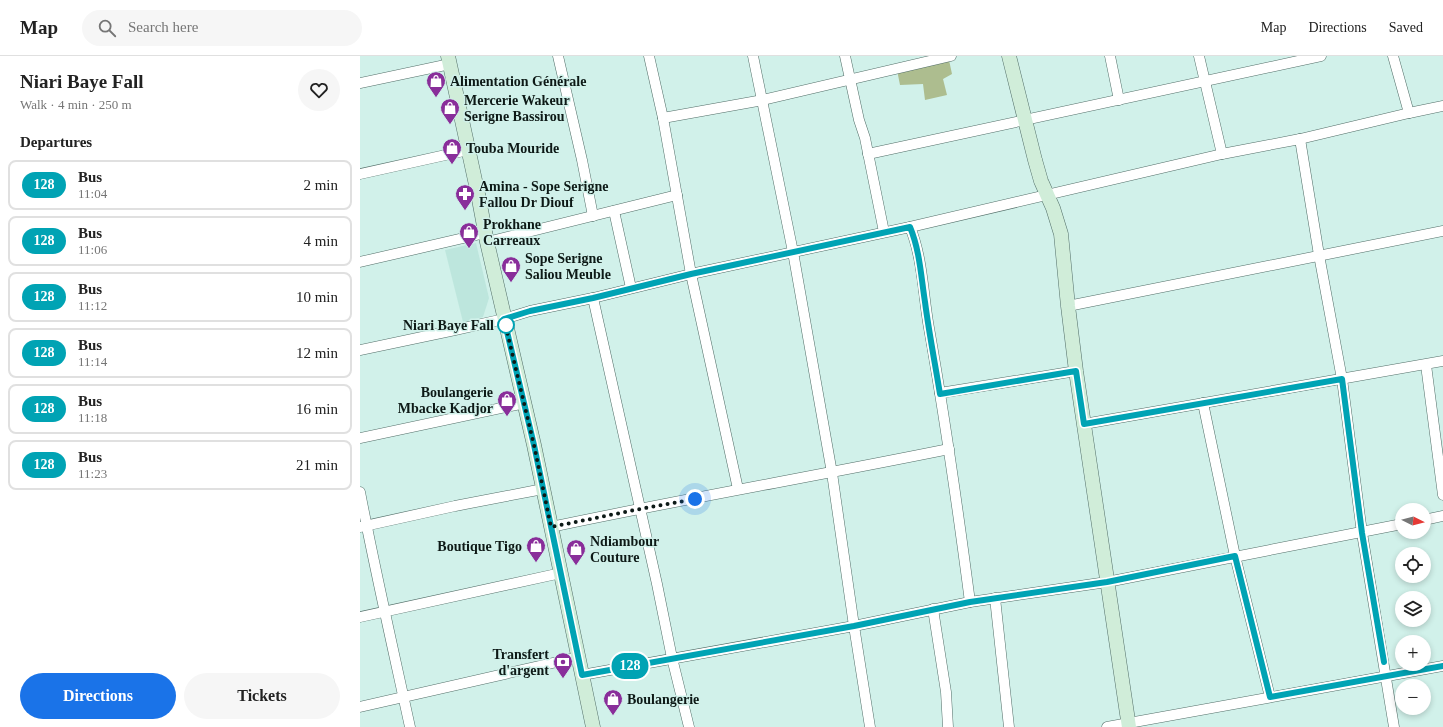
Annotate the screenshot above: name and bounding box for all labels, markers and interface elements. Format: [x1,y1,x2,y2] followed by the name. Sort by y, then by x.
[82,10,362,46] search box
[20,17,58,38] text: Map
[96,17,118,39] icon: search
[128,19,198,35] text: Search here
[1261,20,1286,35] text: Map
[1308,20,1367,35] text: Directions
[1389,20,1423,35] text: Saved
[298,69,340,111] button: heart
[425,70,447,98] shop icon: Alimentation Générale
[20,71,143,92] text: Niari Baye Fall
[450,74,586,89] place label: Alimentation Générale
[464,93,570,124] place label: Mercerie Wakeur Serigne Bassirou
[20,97,132,112] text: Walk · 4 min · 250 m
[439,97,461,125] shop icon: Mercerie Wakeur Serigne Bassirou
[20,134,92,150] text: Departures
[441,137,463,165] shop icon: Touba Mouride
[466,141,559,156] place label: Touba Mouride
[78,169,102,185] text: Bus
[34,177,55,192] text: 128
[303,177,338,193] text: 2 min
[479,179,609,210] place label: Amina - Sope Serigne Fallou Dr Diouf
[454,183,476,211] pharmacy icon: Amina - Sope Serigne Fallou Dr Diouf
[78,186,107,201] text: 11:04
[483,217,541,248] place label: Prokhane Carreaux
[458,221,480,249] shop icon: Prokhane Carreaux
[78,225,102,241] text: Bus
[34,233,55,248] text: 128
[303,233,338,249] text: 4 min
[78,242,107,257] text: 11:06
[525,251,611,282] place label: Sope Serigne Saliou Meuble
[500,255,522,283] shop icon: Sope Serigne Saliou Meuble
[78,281,102,297] text: Bus
[34,289,55,304] text: 128
[296,289,338,305] text: 10 min
[78,298,107,313] text: 11:12
[497,316,515,334] marker: Niari Baye Fall
[403,318,494,333] place label: Niari Baye Fall
[78,337,102,353] text: Bus
[34,345,55,360] text: 128
[296,345,338,361] text: 12 min
[78,354,107,369] text: 11:14
[398,385,493,416] place label: Boulangerie Mbacke Kadjor
[496,389,518,417] shop icon: Boulangerie Mbacke Kadjor
[78,393,102,409] text: Bus
[34,401,55,416] text: 128
[296,401,338,417] text: 16 min
[78,410,107,425] text: 11:18
[78,449,102,465] text: Bus
[34,457,55,472] text: 128
[296,457,338,473] text: 21 min
[78,466,107,481] text: 11:23
[685,489,705,509] your location
[1395,503,1431,539] north arrow
[1395,503,1431,715] map controls
[590,534,659,565] place label: Ndiambour Couture
[525,535,547,563] shop icon: Boutique Tigo
[565,538,587,566] shop icon: Ndiambour Couture
[437,539,522,554] place label: Boutique Tigo
[1395,547,1431,583] button: locate
[1395,591,1431,627] button: layers
[1395,635,1431,671] button: +
[493,647,549,678] place label: Transfert d'argent
[552,651,574,679] bank icon: Transfert d'argent
[607,653,653,679] line badge: 128
[620,658,641,673] text: 128
[20,673,176,719] button: Directions
[184,673,340,719] button: Tickets
[1395,679,1431,715] button: −
[602,688,624,716] shop icon: Boulangerie
[627,692,699,707] place label: Boulangerie

